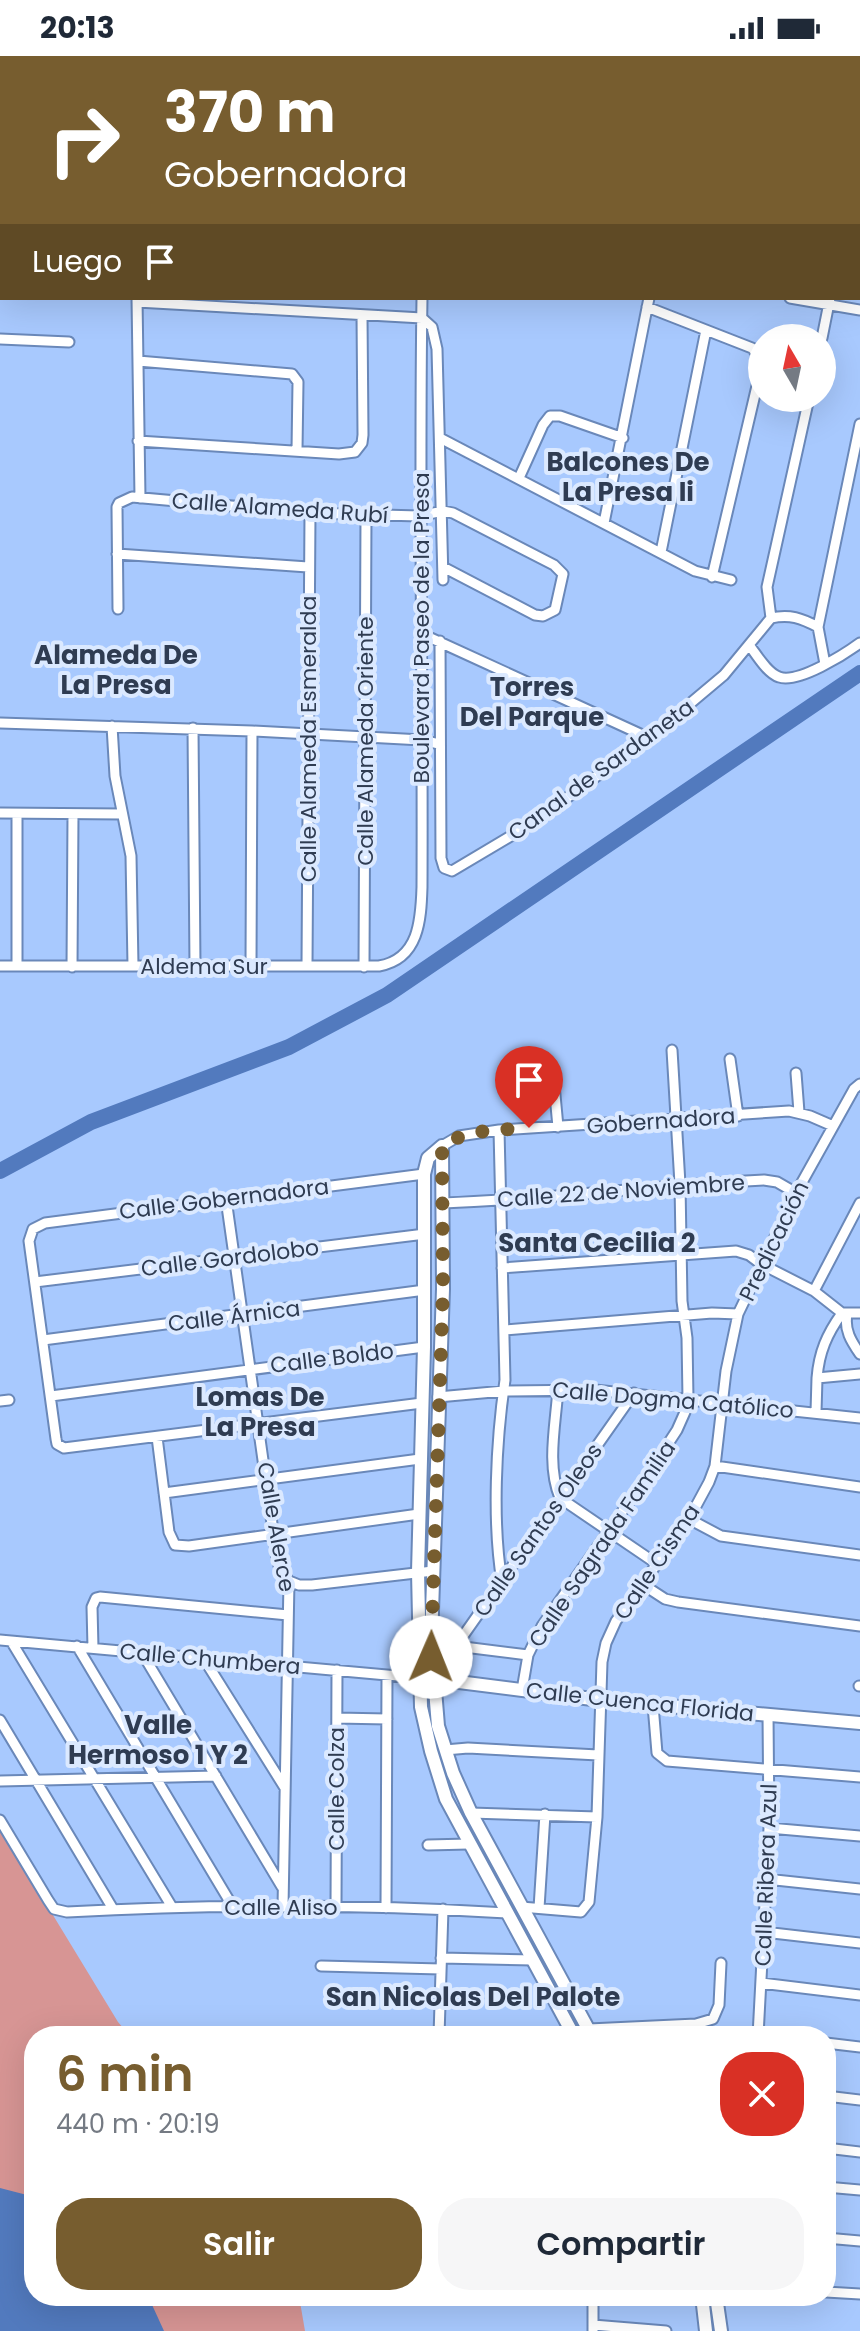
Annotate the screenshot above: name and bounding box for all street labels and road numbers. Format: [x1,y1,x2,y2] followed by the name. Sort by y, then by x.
[406,472,437,784] street label: Boulevard Paseo de la Presa
[171,485,389,531] street label: Calle Alameda Rubí
[293,596,324,882] street label: Calle Alameda Esmeralda
[350,616,381,866] street label: Calle Alameda Oriente
[502,692,700,848] street label: Canal de Sardaneta
[140,951,268,982] street label: Aldema Sur
[586,1100,736,1142] street label: Gobernadora
[496,1167,746,1215] street label: Calle 22 de Noviembre
[117,1171,331,1227] street label: Calle Gobernadora
[732,1176,816,1306] street label: Predicación
[139,1232,321,1284] street label: Calle Gordolobo
[166,1293,302,1339] street label: Calle Árnica
[269,1335,395,1381] street label: Calle Boldo
[551,1374,795,1426] street label: Calle Dogma Católico
[521,1434,683,1654] street label: Calle Sagrada Familia
[466,1437,610,1623] street label: Calle Santos Oleos
[249,1460,303,1594] street label: Calle Alerce
[607,1498,707,1626] street label: Calle Cisma
[118,1636,302,1682] street label: Calle Chumbera
[524,1675,756,1729] street label: Calle Cuenca Florida
[321,1727,352,1851] street label: Calle Colza
[747,1783,785,1967] street label: Calle Ribera Azul
[224,1892,338,1923] street label: Calle Aliso

